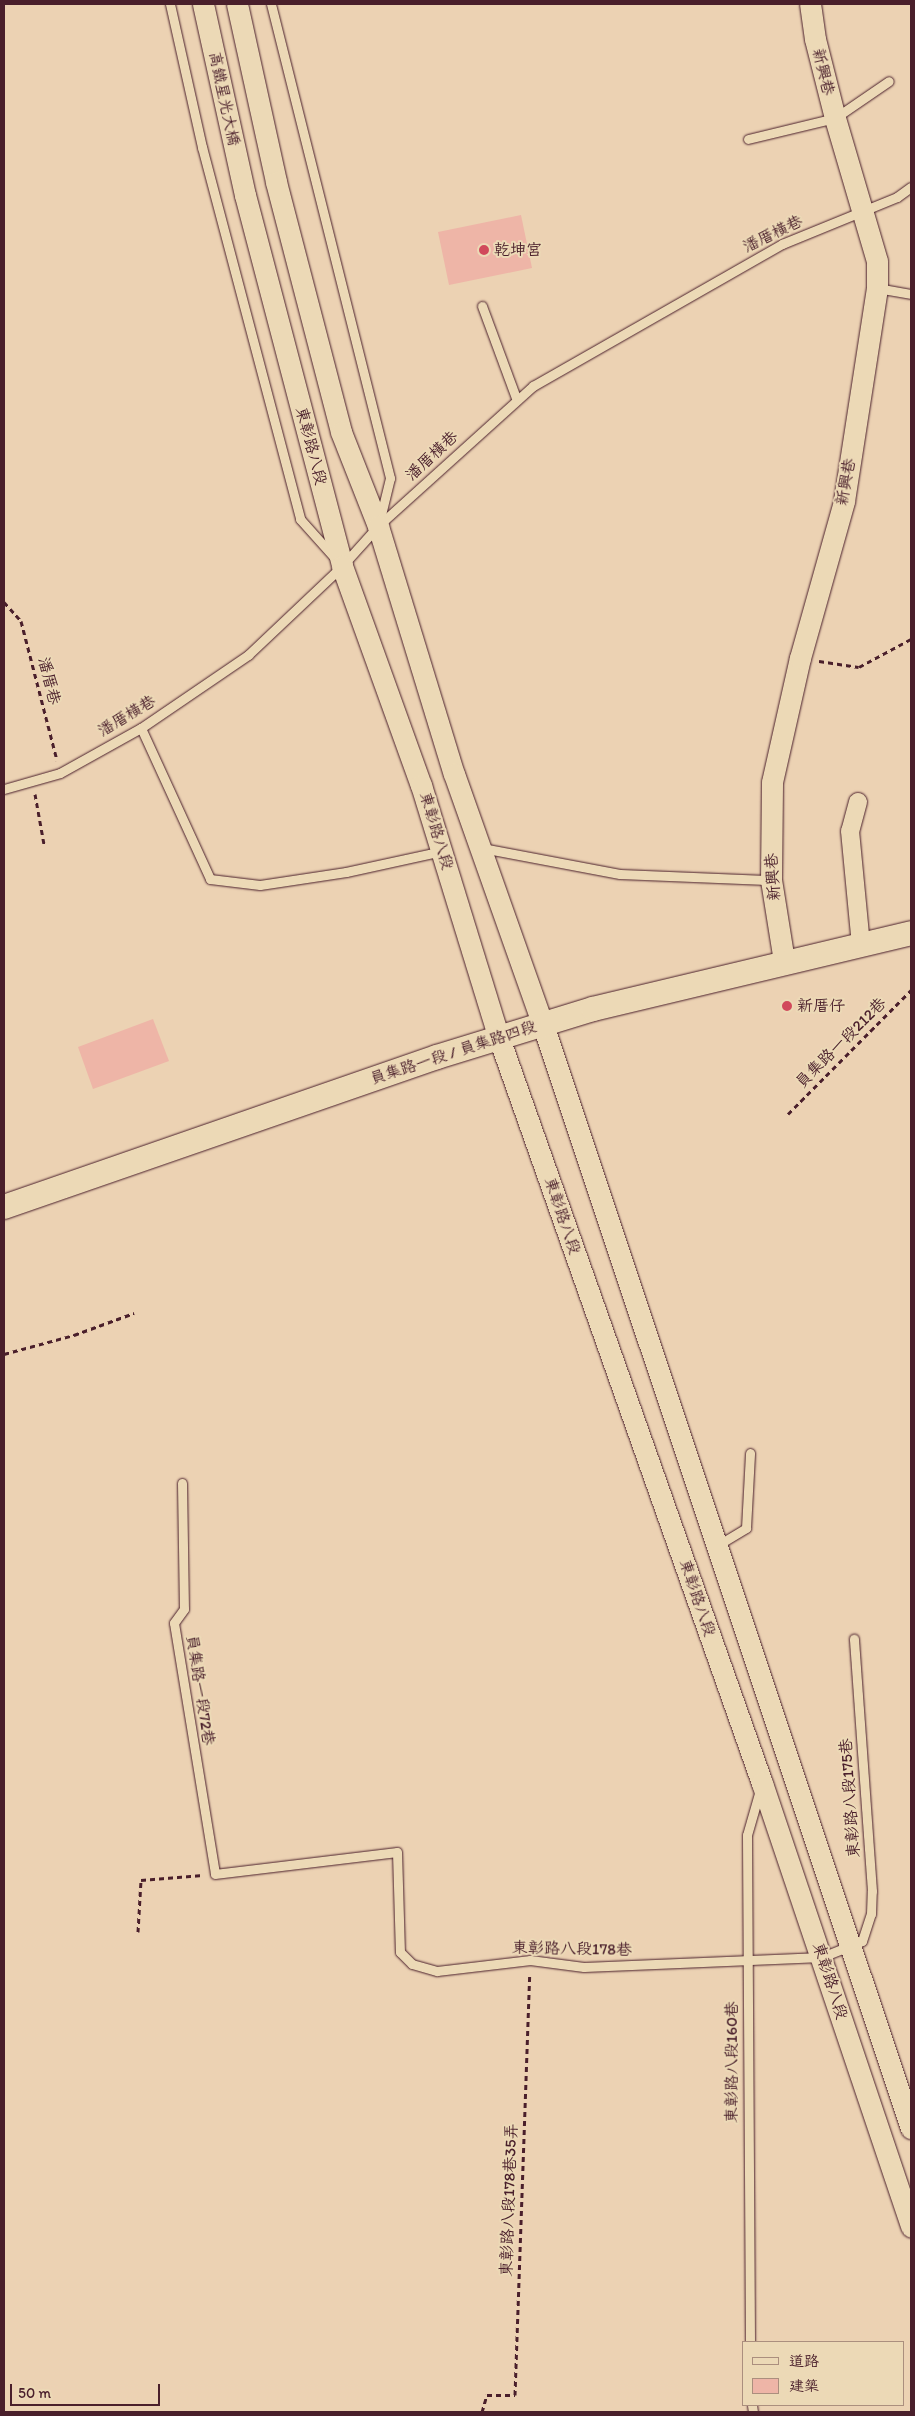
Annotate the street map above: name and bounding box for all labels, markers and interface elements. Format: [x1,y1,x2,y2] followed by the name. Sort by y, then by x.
[808,46,838,98] street label: 新興巷
[205,50,243,148] street label: 高鐵星光大橋
[740,211,806,257] street label: 潘厝橫巷
[494,240,542,260] place label: 乾坤宮
[478,244,490,256] marker: 乾坤宮
[291,405,331,487] street label: 東彰路八段
[402,427,462,485] street label: 潘厝橫巷
[832,457,860,507] street label: 新興巷
[34,655,64,707] street label: 潘厝巷
[95,691,159,741] street label: 潘厝橫巷
[415,790,457,872] street label: 東彰路八段
[762,852,784,902] street label: 新興巷
[792,994,890,1092] street label: 員集路一段212巷
[797,996,845,1016] place label: 新厝仔
[781,1000,793,1012] marker: 新厝仔
[367,1017,539,1089] street label: 員集路一段 / 員集路四段
[540,1175,584,1257] street label: 東彰路八段
[675,1557,719,1639] street label: 東彰路八段
[182,1633,218,1747] street label: 員集路一段72巷
[836,1738,864,1858] street label: 東彰路八段175巷
[512,1938,632,1960] street label: 東彰路八段178巷
[809,1940,851,2022] street label: 東彰路八段
[722,2001,742,2123] street label: 東彰路八段160巷
[497,2123,521,2277] street label: 東彰路八段178巷35弄
[742,2341,905,2406] legend
[789,2352,819,2370] text: 道路
[12,2374,162,2406] scale bar
[789,2377,819,2395] text: 建築
[18,2384,51,2402] text: 50 m

